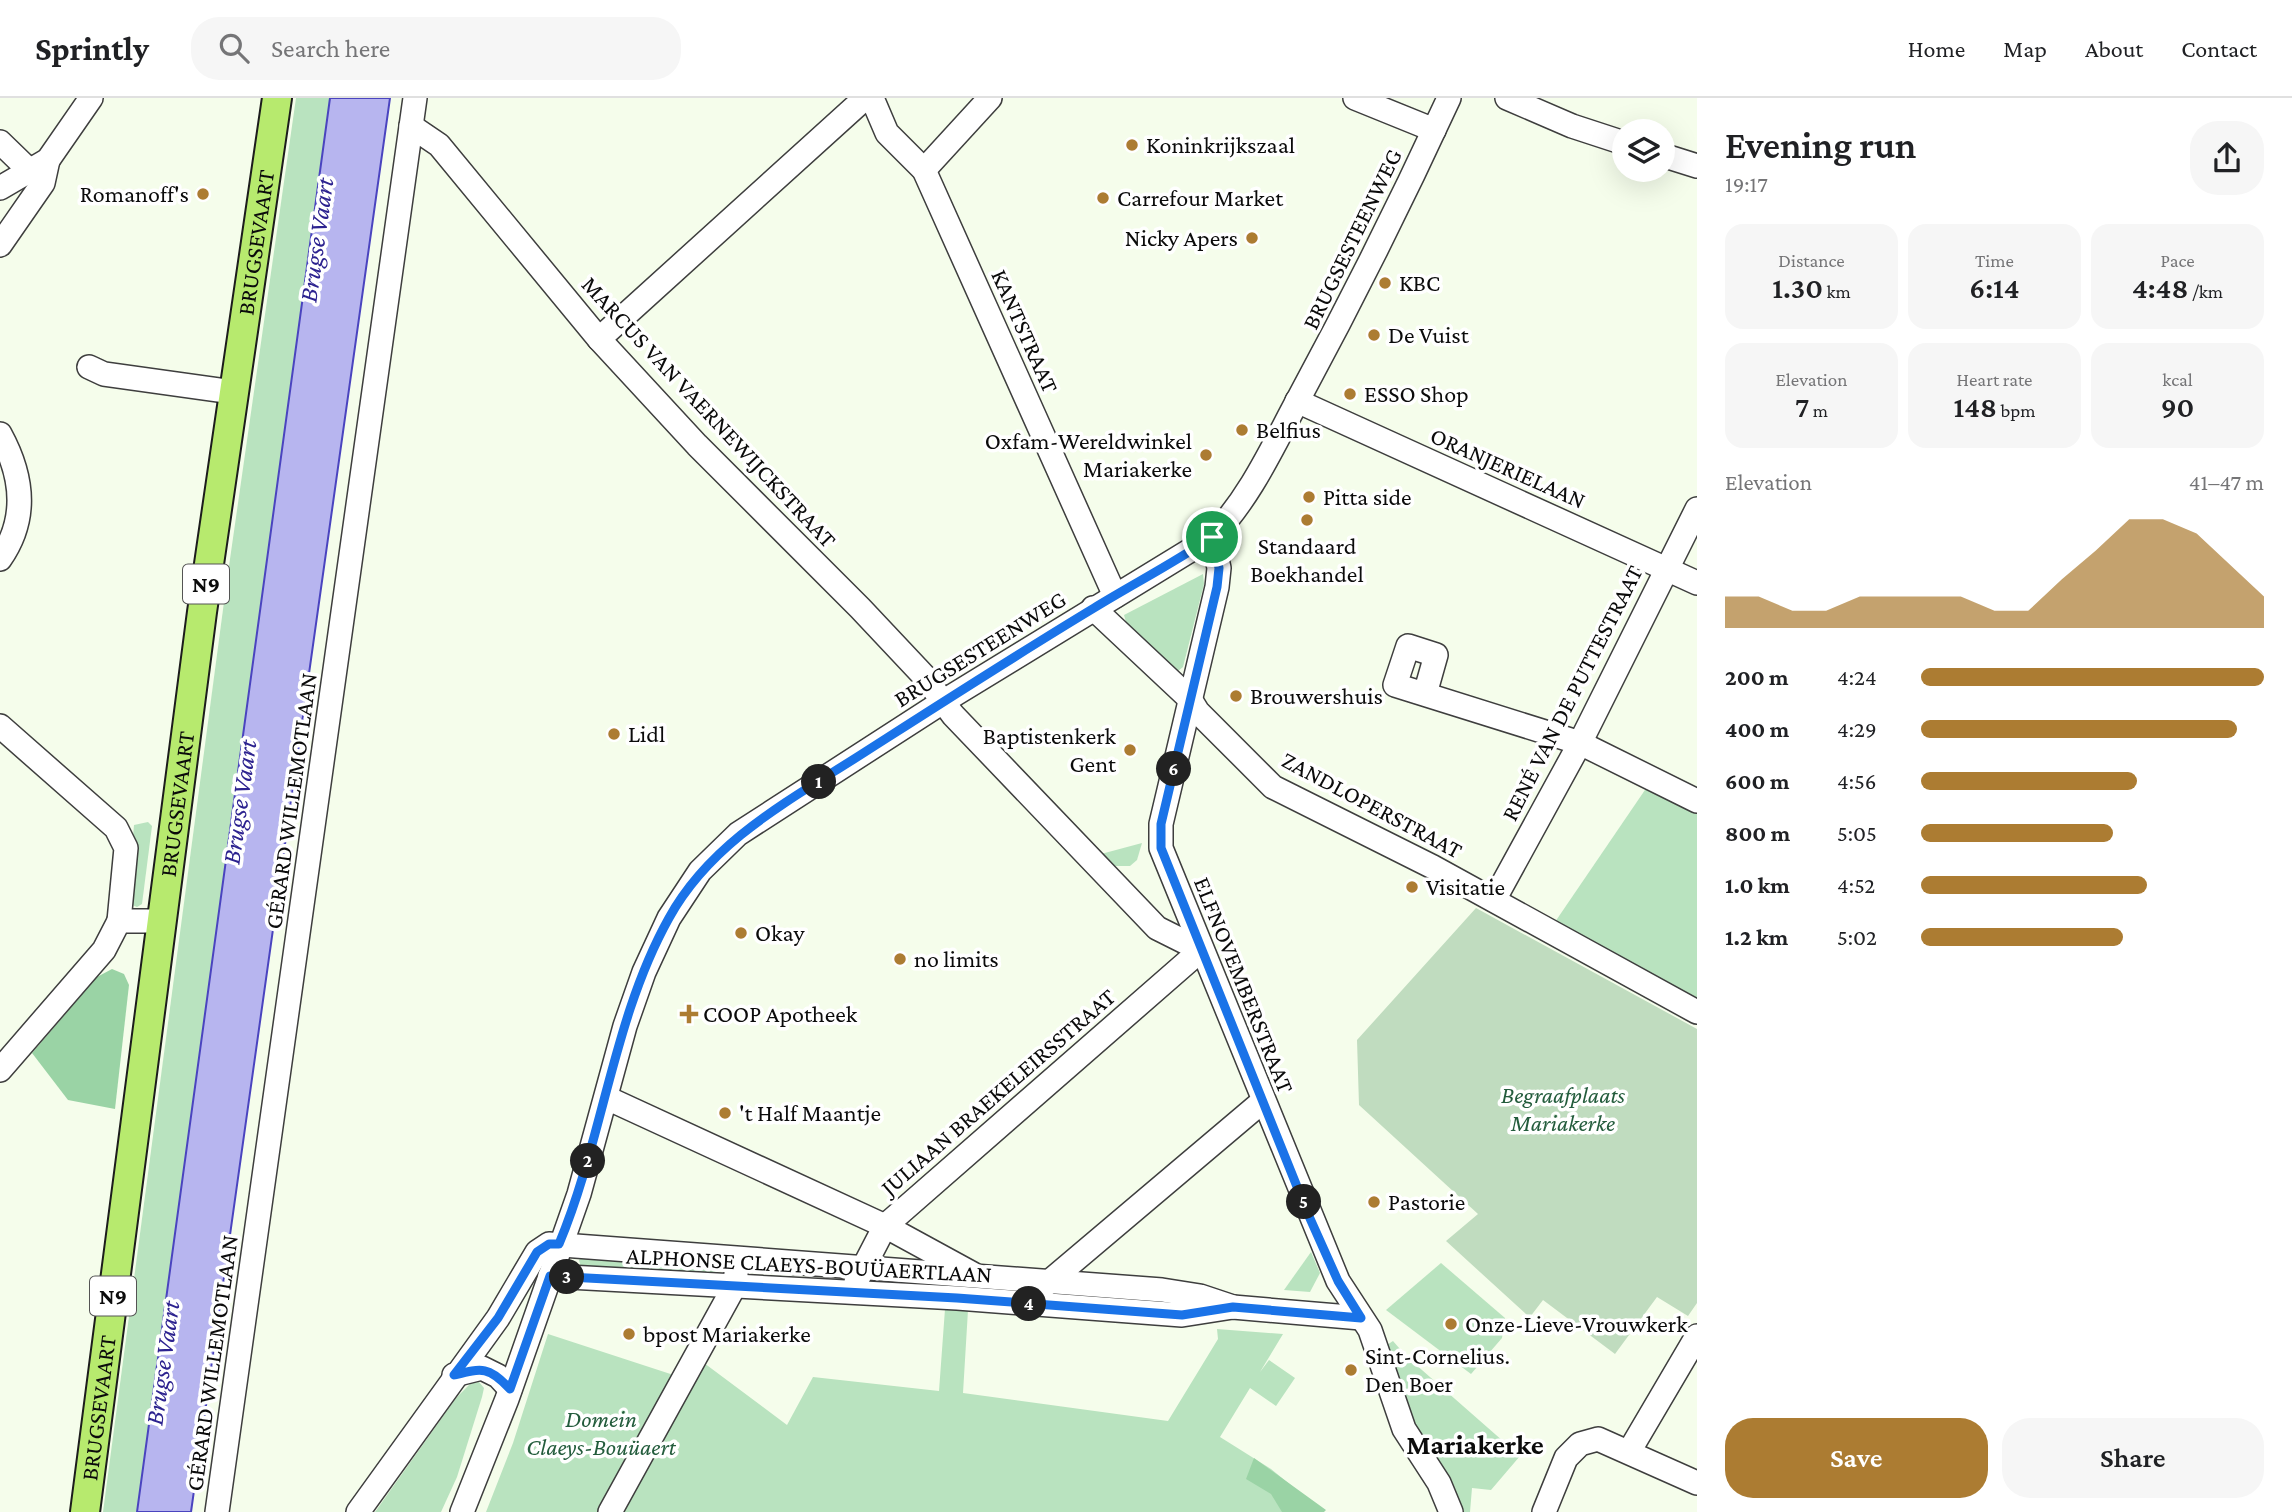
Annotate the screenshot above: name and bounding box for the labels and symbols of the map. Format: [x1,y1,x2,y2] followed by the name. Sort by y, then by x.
[1146,131,1295,158] place label: Koninkrijkszaal
[1124,137,1140,153] marker: Koninkrijkszaal
[1296,144,1407,333] street label: BRUGSESTEENWEG
[231,168,279,317] street label: BRUGSEVAART
[293,176,340,304] water label: Brugse Vaart
[80,180,189,207] place label: Romanoff's
[1117,184,1284,211] place label: Carrefour Market
[195,186,211,202] marker: Romanoff's
[1095,190,1111,206] marker: Carrefour Market
[1125,224,1238,251] place label: Nicky Apers
[1244,230,1260,246] marker: Nicky Apers
[986,265,1065,397] street label: KANTSTRAAT
[1399,269,1440,296] place label: KBC
[576,271,842,553] street label: MARCUS VAN VAERNEWIJCKSTRAAT
[1377,275,1393,291] marker: KBC
[1388,321,1470,348] place label: De Vuist
[1366,327,1382,343] marker: De Vuist
[1364,380,1469,407] place label: ESSO Shop
[1342,386,1358,402] marker: ESSO Shop
[1256,416,1321,443] place label: Belfius
[1426,421,1590,514] street label: ORANJERIELAAN
[1234,422,1250,438] marker: Belfius
[985,427,1192,482] place label: Oxfam-Wereldwinkel Mariakerke
[1198,447,1214,463] marker: Oxfam-Wereldwinkel Mariakerke
[1323,483,1412,510] place label: Pitta side
[1301,489,1317,505] marker: Pitta side
[1182,507,1242,567] pin
[1299,512,1315,528] marker: Standaard Boekhandel
[1250,532,1364,587] place label: Standaard Boekhandel
[1495,561,1648,825] street label: RENÉ VAN DE PUTTESTRAAT
[183,564,229,604] road number: N9
[889,585,1071,712] street label: BRUGSESTEENWEG
[259,671,322,931] street label: GÉRARD WILLEMOTLAAN
[1250,682,1383,709] place label: Brouwershuis
[1228,688,1244,704] marker: Brouwershuis
[628,720,665,747] place label: Lidl
[983,722,1117,777] place label: Baptistenkerk Gent
[606,726,622,742] marker: Lidl
[154,729,199,878] street label: BRUGSEVAART
[216,738,263,866] water label: Brugse Vaart
[1122,742,1138,758] marker: Baptistenkerk Gent
[1277,746,1467,863] street label: ZANDLOPERSTRAAT
[1156,752,1192,786] pin: 6
[802,764,836,800] pin: 1
[1189,873,1300,1097] street label: ELFNOVEMBERSTRAAT
[1426,873,1505,900] place label: Visitatie
[1404,879,1420,895] marker: Visitatie
[755,919,805,946] place label: Okay
[733,925,749,941] marker: Okay
[914,945,999,972] place label: no limits
[892,951,908,967] marker: no limits
[873,983,1120,1202] street label: JULIAAN BRAEKELEIRSSTRAAT
[703,1000,858,1027] place label: COOP Apotheek
[681,1006,697,1022] marker: COOP Apotheek
[1501,1081,1626,1136] park label: Begraafplaats Mariakerke
[739,1099,881,1126] place label: 't Half Maantje
[717,1105,733,1121] marker: 't Half Maantje
[570,1144,606,1178] pin: 2
[1286,1184,1322,1220] pin: 5
[1388,1188,1465,1215] place label: Pastorie
[1366,1194,1382,1210] marker: Pastorie
[180,1233,243,1493] street label: GÉRARD WILLEMOTLAAN
[625,1241,993,1288] street label: ALPHONSE CLAEYS-BOUÜAERTLAAN
[550,1260,584,1294] pin: 3
[90,1276,136,1316] road number: N9
[1012,1286,1046,1322] pin: 4
[139,1299,186,1427] water label: Brugse Vaart
[1465,1310,1688,1337] place label: Onze-Lieve-Vrouwkerk
[1443,1316,1459,1332] marker: Onze-Lieve-Vrouwkerk
[643,1320,811,1347] place label: bpost Mariakerke
[621,1326,637,1342] marker: bpost Mariakerke
[75,1333,121,1482] street label: BRUGSEVAART
[1365,1342,1510,1397] place label: Sint-Cornelius. Den Boer
[1343,1362,1359,1378] marker: Sint-Cornelius. Den Boer
[526,1405,677,1460] park label: Domein Claeys-Bouüaert
[1406,1429,1544,1460] district label: Mariakerke

